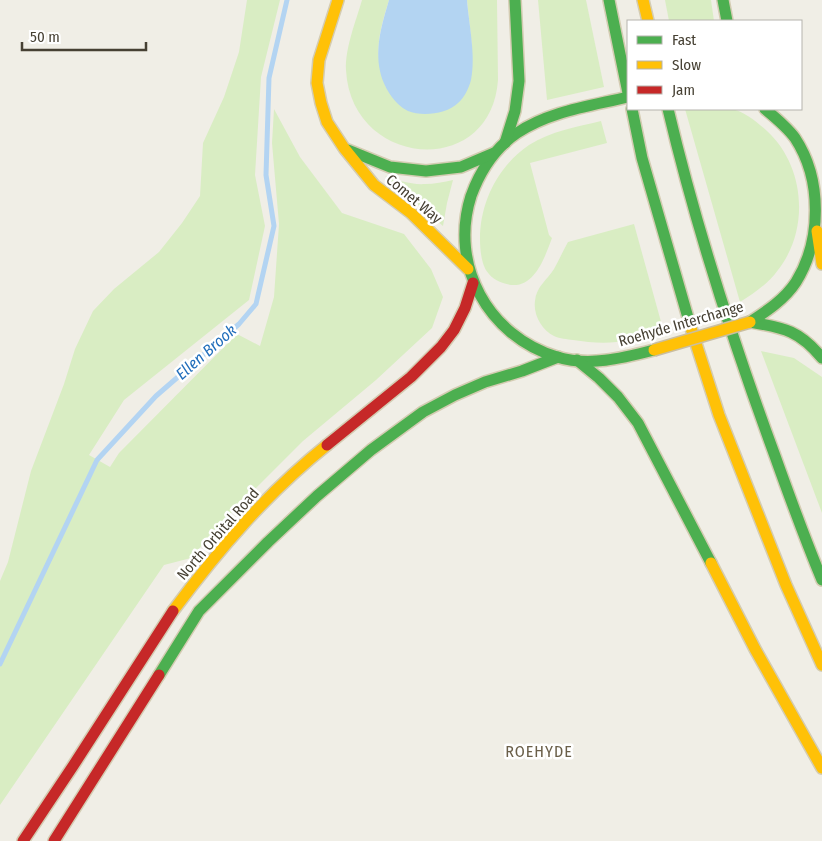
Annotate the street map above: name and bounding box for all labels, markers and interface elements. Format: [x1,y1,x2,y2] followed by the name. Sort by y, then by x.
[22,20,146,52] scale bar
[627,20,802,110] legend
[30,28,60,46] text: 50 m
[672,31,696,49] text: Fast
[672,56,701,74] text: Slow
[672,81,695,99] text: Jam
[382,171,446,228] street label: Comet Way
[616,298,746,350] street label: Roehyde Interchange
[172,321,240,383] water label: Ellen Brook
[173,484,263,584] street label: North Orbital Road
[505,742,573,761] district label: ROEHYDE

